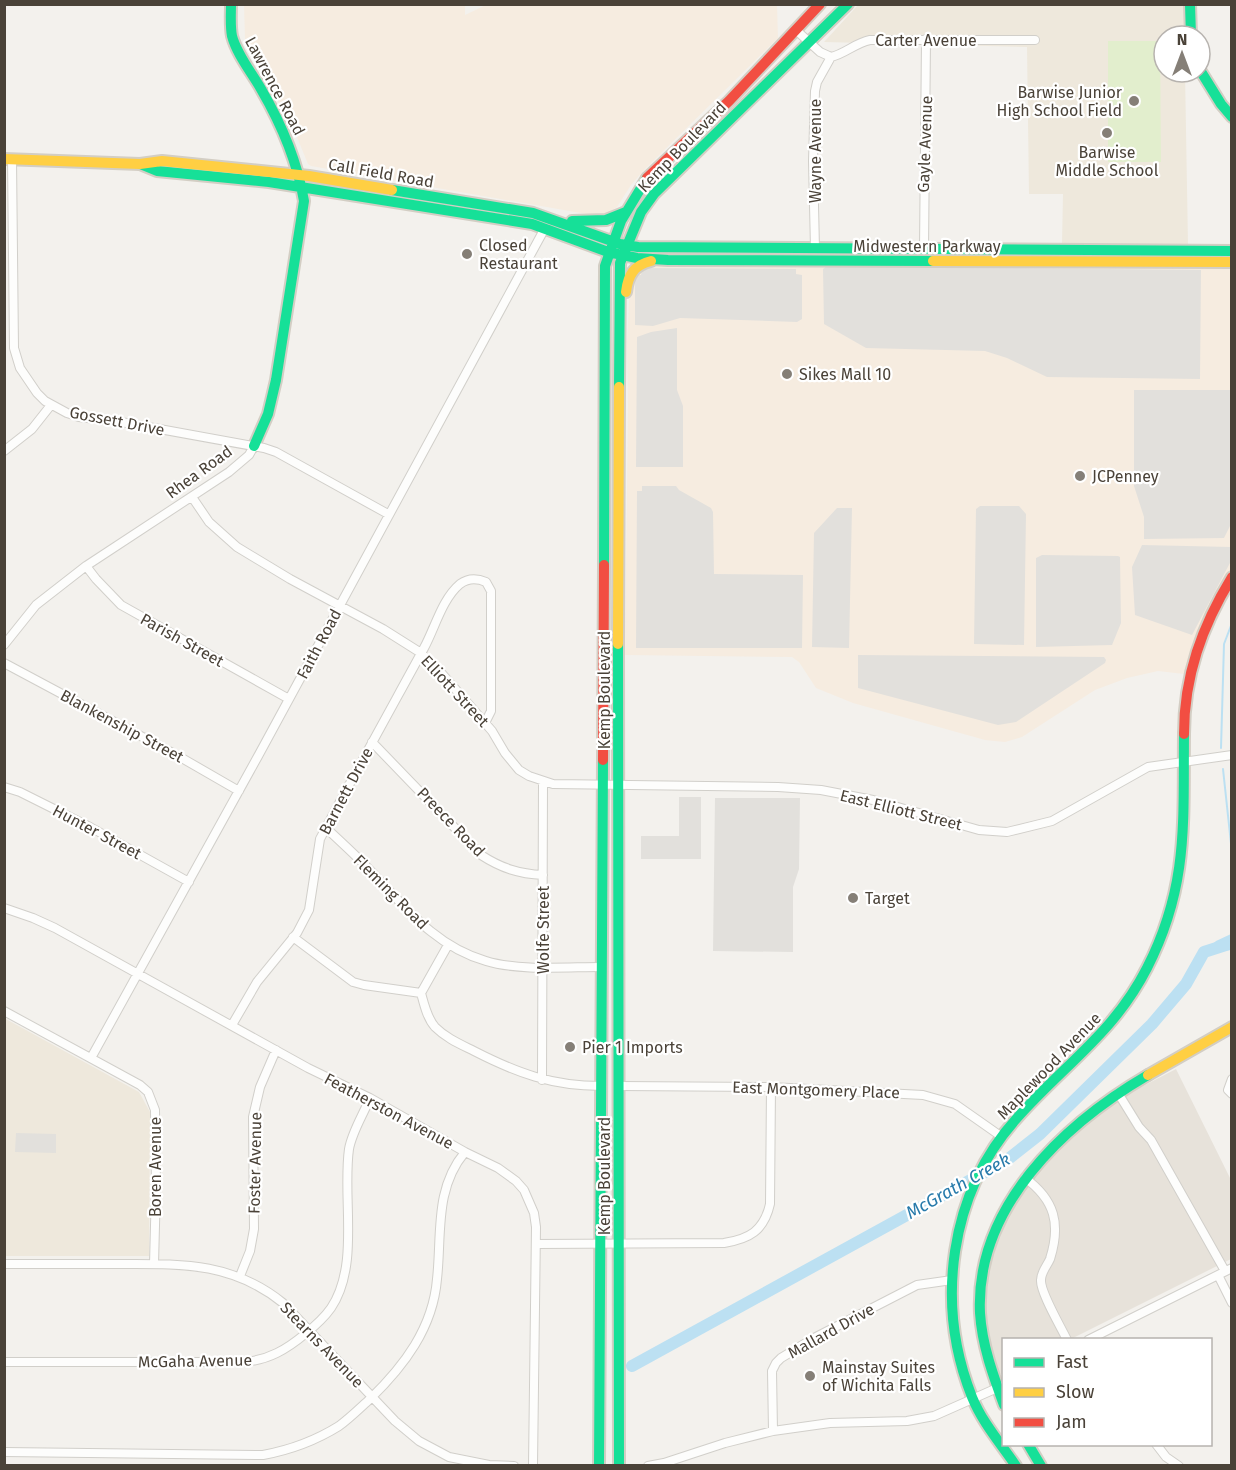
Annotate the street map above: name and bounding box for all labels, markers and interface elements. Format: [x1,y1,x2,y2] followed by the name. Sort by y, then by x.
[1152,24,1212,84] north arrow
[1177,30,1187,49] text: N
[875,31,977,50] street label: Carter Avenue
[241,33,309,139] street label: Lawrence Road
[997,83,1123,120] place label: Barwise Junior High School Field
[1127,94,1141,108] marker: Barwise Junior High School Field
[914,95,936,193] street label: Gayle Avenue
[634,98,730,196] street label: Kemp Boulevard
[806,99,825,203] street label: Wayne Avenue
[1100,126,1114,140] marker: Barwise Middle School
[1056,143,1159,180] place label: Barwise Middle School
[327,154,435,192] street label: Call Field Road
[479,236,558,273] place label: Closed Restaurant
[853,237,1001,256] street label: Midwestern Parkway
[460,247,474,261] marker: Closed Restaurant
[799,365,891,384] place label: Sikes Mall 10
[780,367,794,381] marker: Sikes Mall 10
[68,402,166,440] street label: Gossett Drive
[162,442,236,502] street label: Rhea Road
[1092,467,1159,486] place label: JCPenney
[1073,469,1087,483] marker: JCPenney
[293,606,345,682] street label: Faith Road
[137,609,227,671] street label: Parish Street
[595,631,614,749] street label: Kemp Boulevard
[417,651,493,731] street label: Elliott Street
[57,685,187,767] street label: Blankenship Street
[315,744,377,838] street label: Barnett Drive
[413,783,489,861] street label: Preece Road
[838,786,964,834] street label: East Elliott Street
[49,801,145,863] street label: Hunter Street
[350,851,432,933] street label: Fleming Road
[534,885,553,974] street label: Wolfe Street
[865,889,910,908] place label: Target
[846,891,860,905] marker: Target
[993,1009,1105,1123] street label: Maplewood Avenue
[582,1038,683,1057] place label: Pier 1 Imports
[563,1040,577,1054] marker: Pier 1 Imports
[321,1069,457,1153] street label: Featherston Avenue
[732,1078,900,1102] street label: East Montgomery Place
[245,1112,265,1214] street label: Foster Avenue
[146,1117,165,1217] street label: Boren Avenue
[595,1117,614,1235] street label: Kemp Boulevard
[902,1148,1014,1224] water label: McGrath Creek
[276,1298,368,1392] street label: Stearns Avenue
[784,1299,878,1363] street label: Mallard Drive
[1002,1338,1212,1446] legend
[138,1351,252,1371] street label: McGaha Avenue
[1056,1351,1089,1373] text: Fast
[822,1358,935,1395] place label: Mainstay Suites of Wichita Falls
[803,1369,817,1383] marker: Mainstay Suites of Wichita Falls
[1056,1381,1095,1403] text: Slow
[1056,1411,1087,1433] text: Jam

